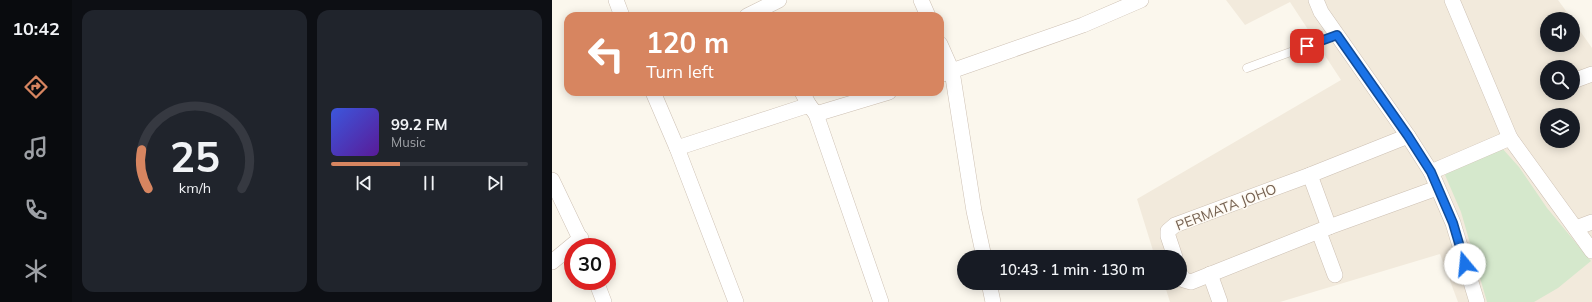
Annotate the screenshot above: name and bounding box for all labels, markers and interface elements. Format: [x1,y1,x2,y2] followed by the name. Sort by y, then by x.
[1540,12,1580,148] map controls
[1540,12,1580,52] button: sound
[12,17,60,40] text: 10:42
[646,25,729,60] text: 120 m
[580,28,632,80] icon: left
[1290,29,1324,63] pin
[1296,35,1318,57] icon: arrive
[646,60,714,83] text: Turn left
[1540,60,1580,100] button: search
[22,73,50,101] icon: directions
[1540,108,1580,148] button: layers
[391,115,447,134] text: 99.2 FM
[170,130,219,182] text: 25
[22,134,50,162] icon: music
[391,134,426,150] text: Music
[353,172,375,194] icon: previous
[418,172,440,194] icon: pause
[484,172,506,194] icon: next
[178,179,211,197] text: km/h
[1173,180,1279,234] street label: PERMATA JOHO
[22,196,50,224] icon: phone
[564,238,616,290] speed limit sign: 30
[1444,243,1486,285] position arrow
[22,257,50,285] icon: climate
[999,260,1145,279] text: 10:43 · 1 min · 130 m

